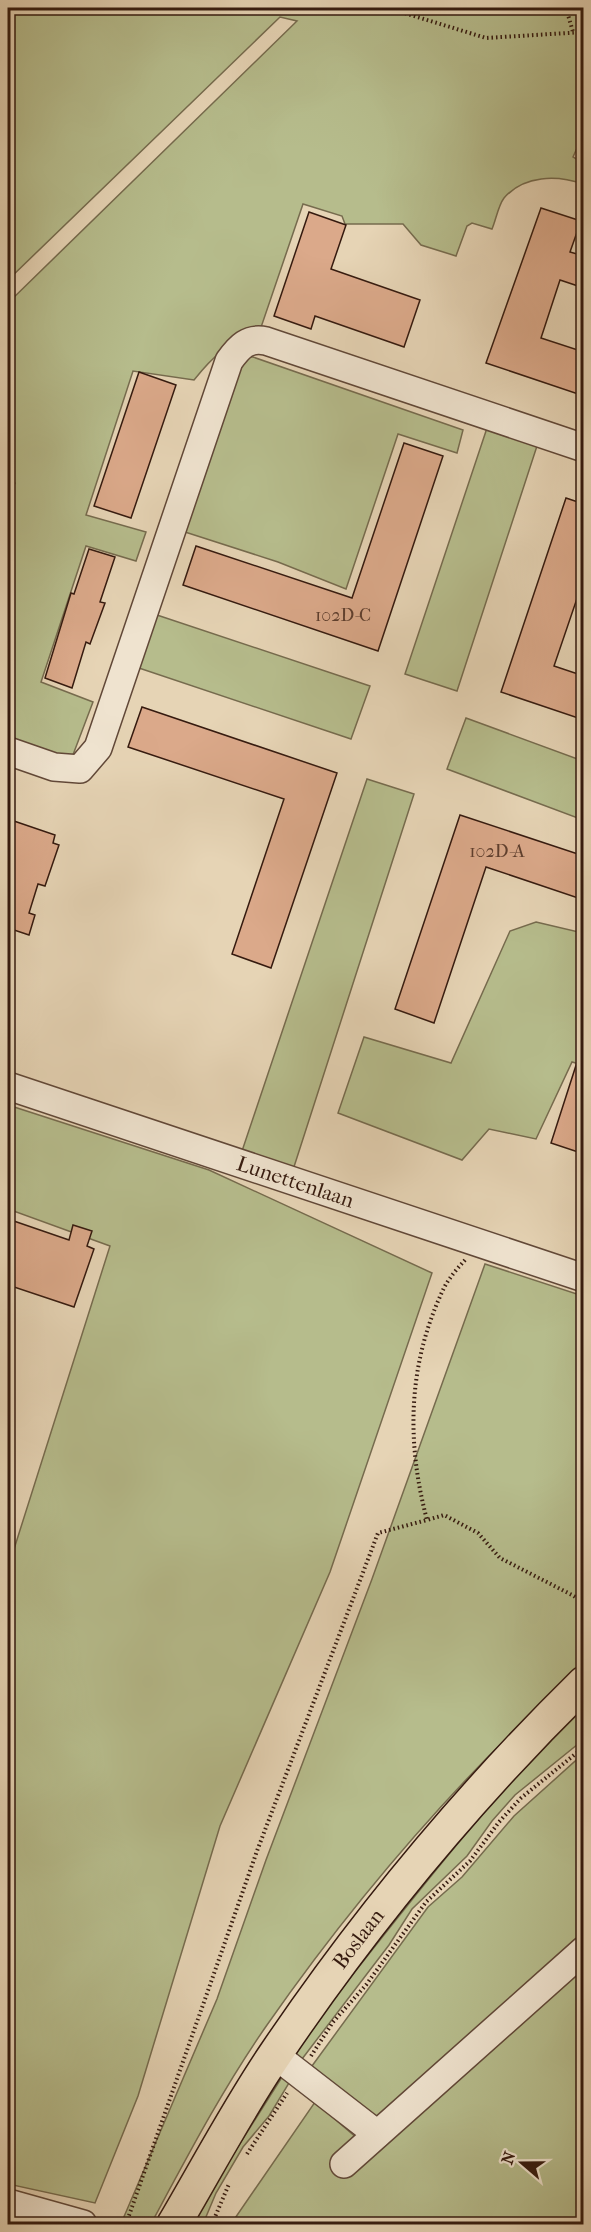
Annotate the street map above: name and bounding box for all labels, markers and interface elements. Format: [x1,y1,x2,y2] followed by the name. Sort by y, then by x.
[315,605,371,626] house number: 102D-C
[469,841,525,862] house number: 102D-A
[234,1151,357,1213] street label: Lunettenlaan
[328,1904,389,1974] street label: Boslaan
[492,2133,552,2193] north arrow
[497,2148,520,2167] text: N

